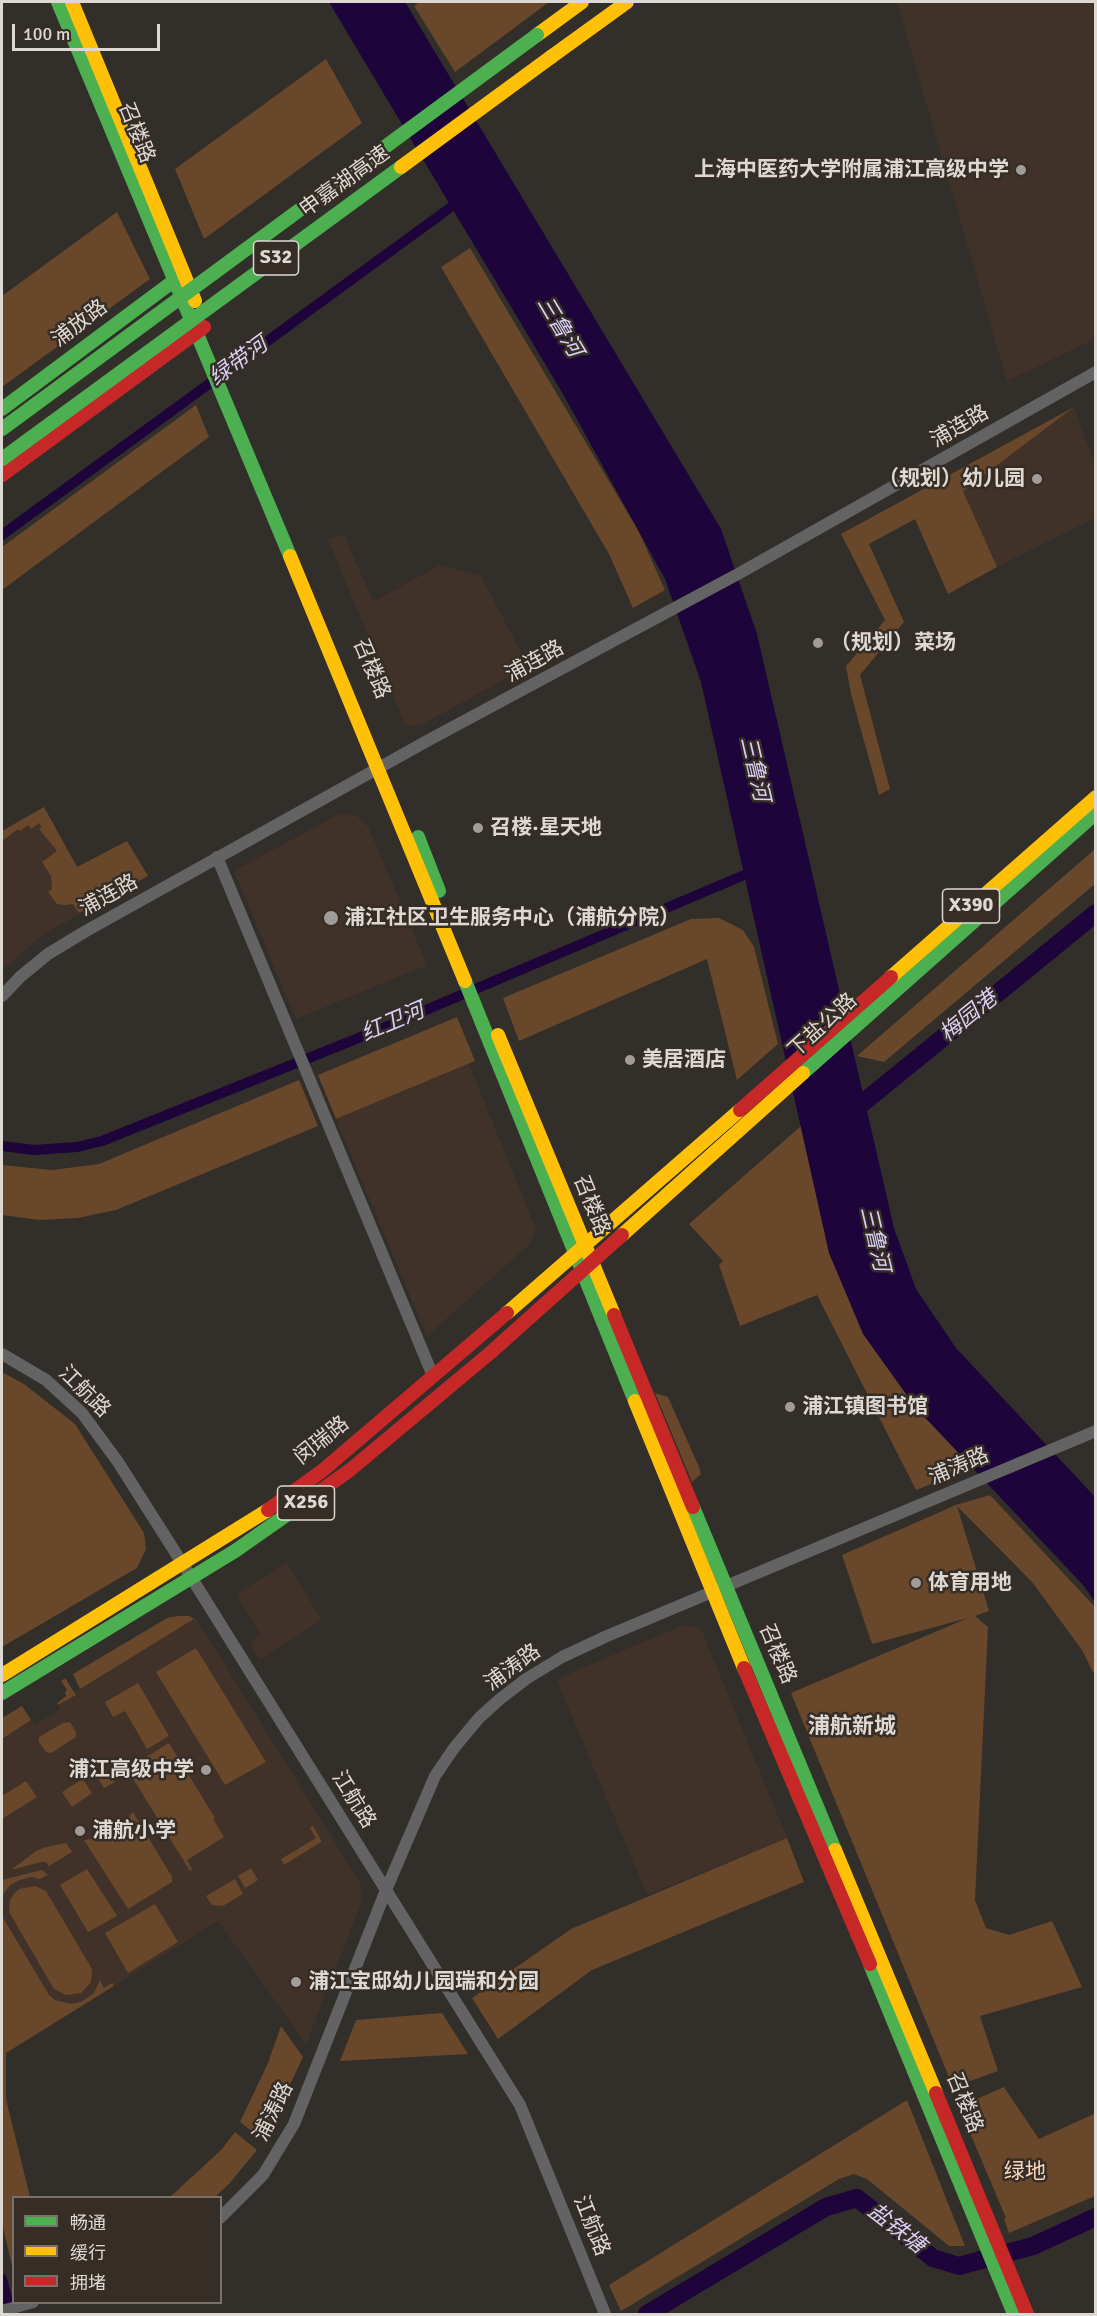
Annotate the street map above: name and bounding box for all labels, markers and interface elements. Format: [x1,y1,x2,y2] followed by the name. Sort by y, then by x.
[15,12,164,50] scale bar
[23,23,70,45] text: 100 m
[113,99,159,167] street label: 召楼路
[295,141,395,223] street label: 申嘉湖高速
[694,157,1009,183] place label: 上海中医药大学附属浦江高级中学
[1014,163,1028,177] marker: 上海中医药大学附属浦江高级中学
[254,241,298,275] road number: S32
[531,292,587,362] water label: 三鲁河
[47,295,113,353] street label: 浦放路
[205,332,273,392] water label: 绿带河
[926,400,994,454] street label: 浦连路
[878,466,1025,492] place label: （规划）幼儿园
[1030,472,1044,486] marker: （规划）幼儿园
[830,630,956,656] place label: （规划）菜场
[347,635,395,703] street label: 召楼路
[501,636,569,688] street label: 浦连路
[811,636,825,650] marker: （规划）菜场
[734,734,774,804] water label: 三鲁河
[490,815,602,841] place label: 召楼·星天地
[471,821,485,835] marker: 召楼·星天地
[75,870,143,922] street label: 浦连路
[942,889,1000,923] road number: X390
[344,905,680,931] place label: 浦江社区卫生服务中心（浦航分院）
[322,909,340,927] marker: 浦江社区卫生服务中心（浦航分院）
[935,986,1003,1048] water label: 梅园港
[783,989,863,1063] street label: 下盐公路
[357,998,429,1048] water label: 红卫河
[642,1047,726,1073] place label: 美居酒店
[623,1053,637,1067] marker: 美居酒店
[568,1172,614,1240] street label: 召楼路
[854,1204,894,1274] water label: 三鲁河
[53,1361,115,1423] street label: 江航路
[802,1394,928,1420] place label: 浦江镇图书馆
[783,1400,797,1414] marker: 浦江镇图书馆
[290,1411,354,1471] street label: 闵瑞路
[925,1443,993,1491] street label: 浦涛路
[278,1486,334,1520] road number: X256
[928,1570,1012,1596] place label: 体育用地
[909,1576,923,1590] marker: 体育用地
[753,1620,801,1688] street label: 召楼路
[480,1639,546,1697] street label: 浦涛路
[808,1714,896,1740] district label: 浦航新城
[68,1757,194,1783] place label: 浦江高级中学
[199,1763,213,1777] marker: 浦江高级中学
[326,1767,380,1833] street label: 江航路
[92,1818,176,1844] place label: 浦航小学
[73,1824,87,1838] marker: 浦航小学
[308,1969,539,1995] place label: 浦江宝邸幼儿园瑞和分园
[289,1975,303,1989] marker: 浦江宝邸幼儿园瑞和分园
[941,2069,987,2137] street label: 召楼路
[249,2078,299,2146] street label: 浦涛路
[1004,2159,1046,2185] park label: 绿地
[568,2192,614,2260] street label: 江航路
[12,2196,222,2304] legend
[862,2198,930,2260] water label: 盐铁塘
[70,2212,106,2234] text: 畅通
[70,2242,106,2264] text: 缓行
[70,2272,106,2294] text: 拥堵

